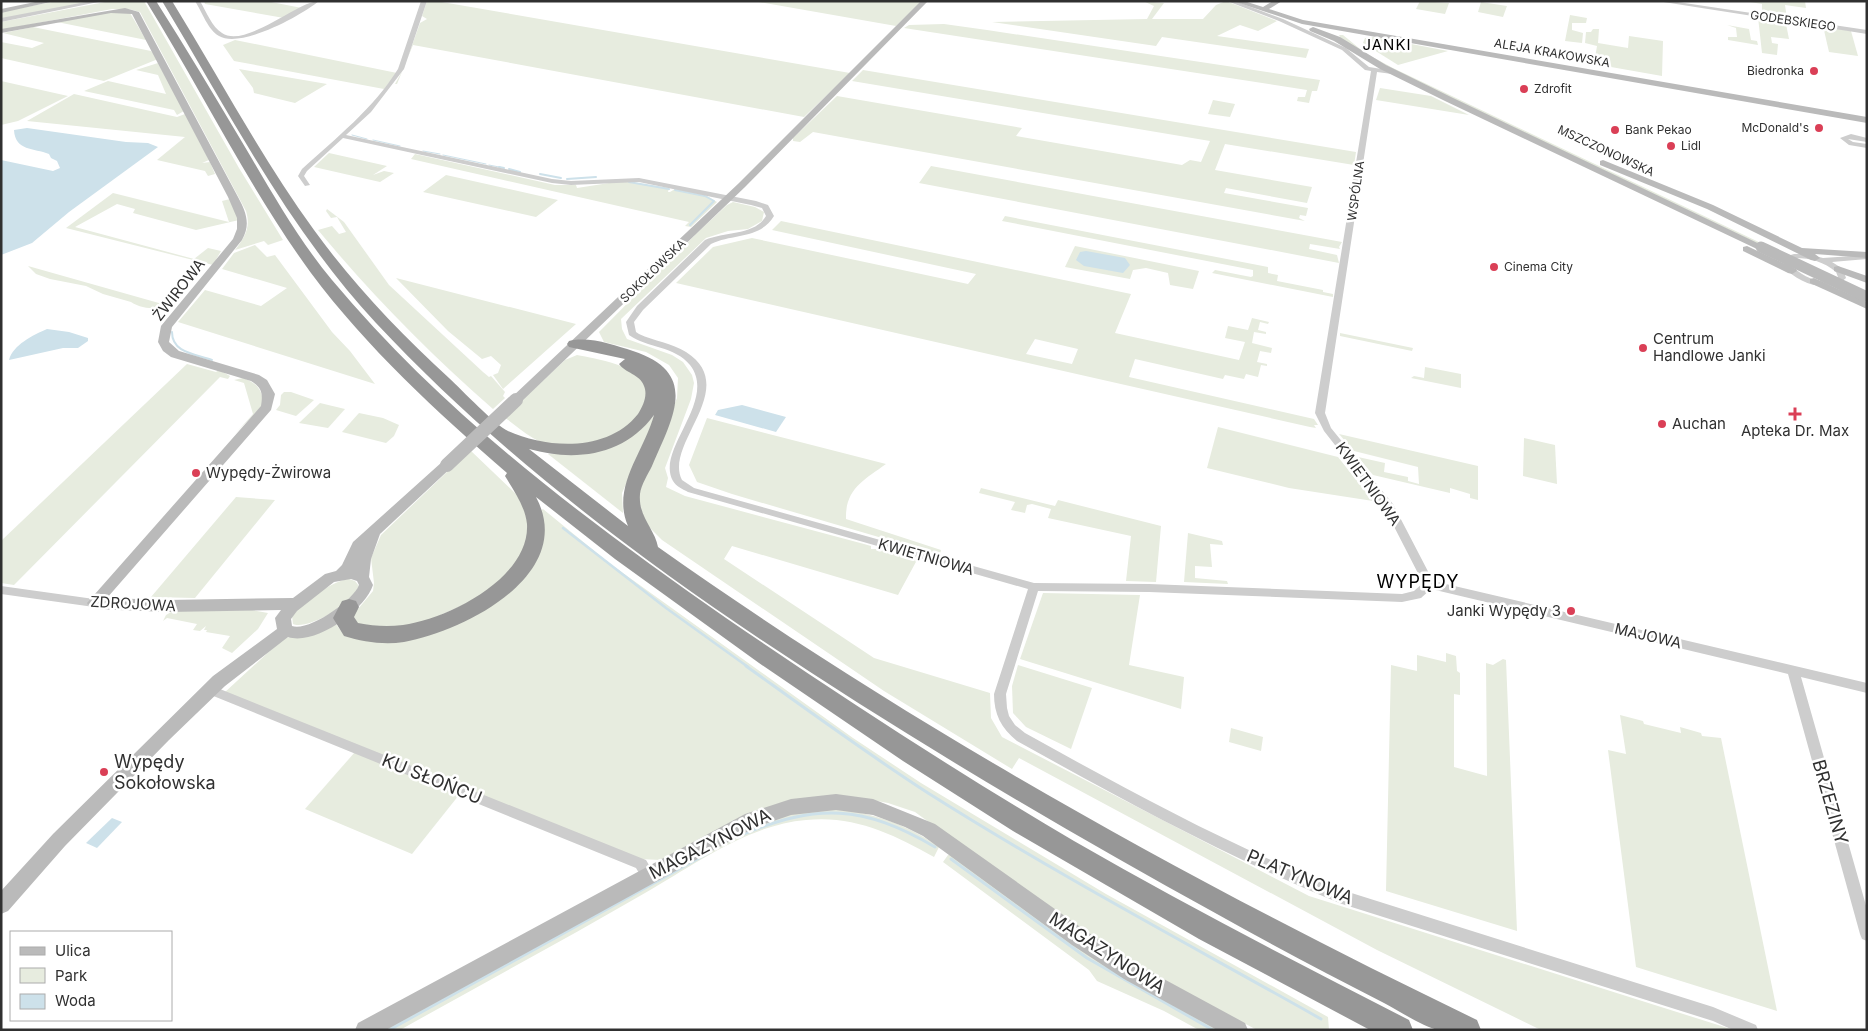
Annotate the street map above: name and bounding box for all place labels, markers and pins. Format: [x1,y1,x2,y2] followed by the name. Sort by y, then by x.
[1747,63,1804,78] place label: Biedronka
[1808,65,1820,77] marker: Biedronka
[1534,81,1572,96] place label: Zdrofit
[1518,83,1530,95] marker: Zdrofit
[1741,120,1809,135] place label: McDonald's
[1625,122,1692,137] place label: Bank Pekao
[1813,122,1825,134] marker: McDonald's
[1609,124,1621,136] marker: Bank Pekao
[1681,138,1701,153] place label: Lidl
[1665,140,1677,152] marker: Lidl
[1504,259,1573,274] place label: Cinema City
[1488,261,1500,273] marker: Cinema City
[1653,329,1766,365] place label: Centrum Handlowe Janki
[1637,342,1649,354] marker: Centrum Handlowe Janki
[1789,408,1801,420] marker: Apteka Dr. Max
[1672,414,1726,433] place label: Auchan
[1656,418,1668,430] marker: Auchan
[1741,421,1849,440] place label: Apteka Dr. Max
[206,463,331,482] place label: Wypędy-Żwirowa
[190,467,202,479] marker: Wypędy-Żwirowa
[1447,601,1561,620] place label: Janki Wypędy 3
[1565,605,1577,617] marker: Janki Wypędy 3
[114,751,216,793] place label: Wypędy Sokołowska
[98,766,110,778] marker: Wypędy Sokołowska

